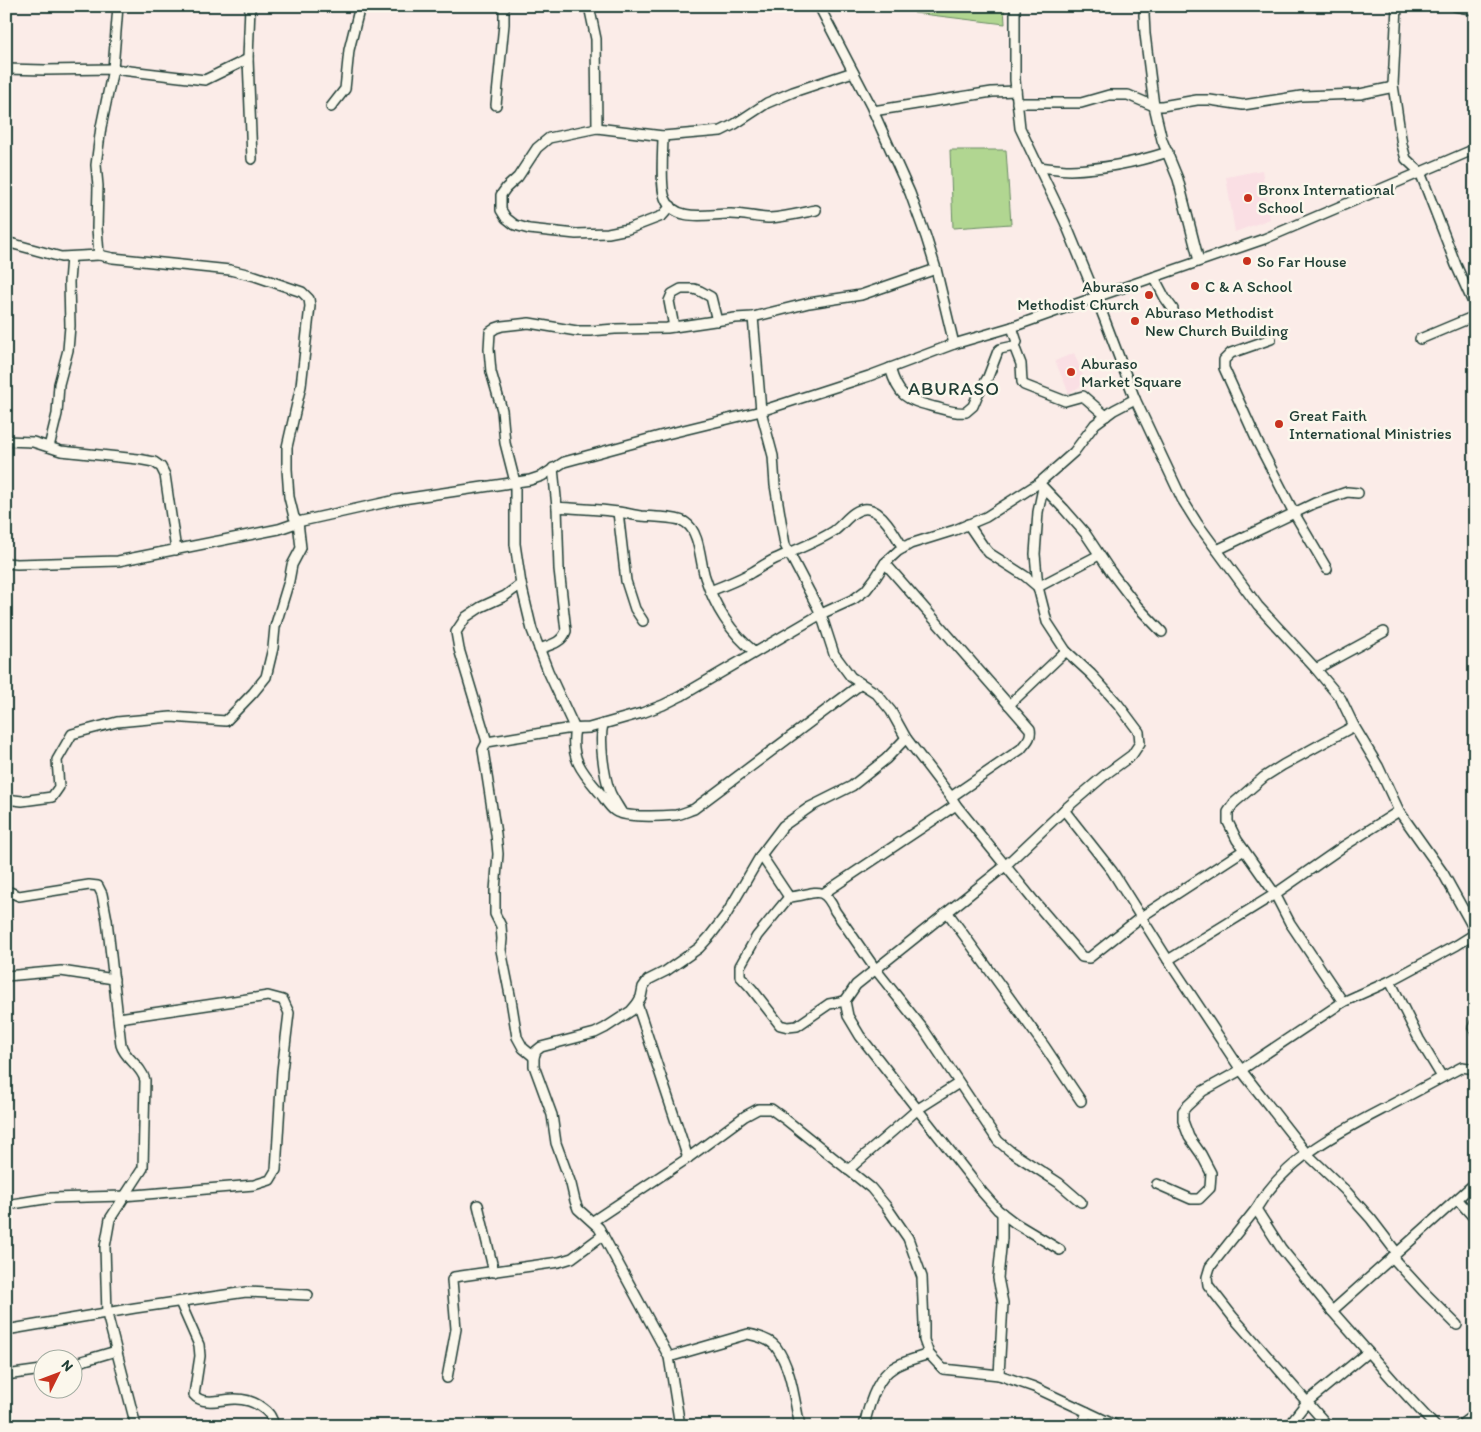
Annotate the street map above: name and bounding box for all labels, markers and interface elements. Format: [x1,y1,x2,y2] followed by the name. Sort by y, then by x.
[1258,180,1395,217] place label: Bronx International School
[1242,192,1254,204] marker: Bronx International School
[1257,252,1347,271] place label: So Far House
[1241,255,1253,267] marker: So Far House
[1017,277,1139,314] place label: Aburaso Methodist Church
[1205,277,1293,296] place label: C & A School
[1189,280,1201,292] marker: C & A School
[1143,289,1155,301] marker: Aburaso Methodist Church
[1145,303,1289,340] place label: Aburaso Methodist New Church Building
[1129,315,1141,327] marker: Aburaso Methodist New Church Building
[1081,354,1182,391] place label: Aburaso Market Square
[1065,366,1077,378] marker: Aburaso Market Square
[908,377,1000,400] district label: ABURASO
[1289,406,1452,443] place label: Great Faith International Ministries
[1273,418,1285,430] marker: Great Faith International Ministries
[32,1350,82,1400] north arrow
[58,1356,77,1375] text: N

